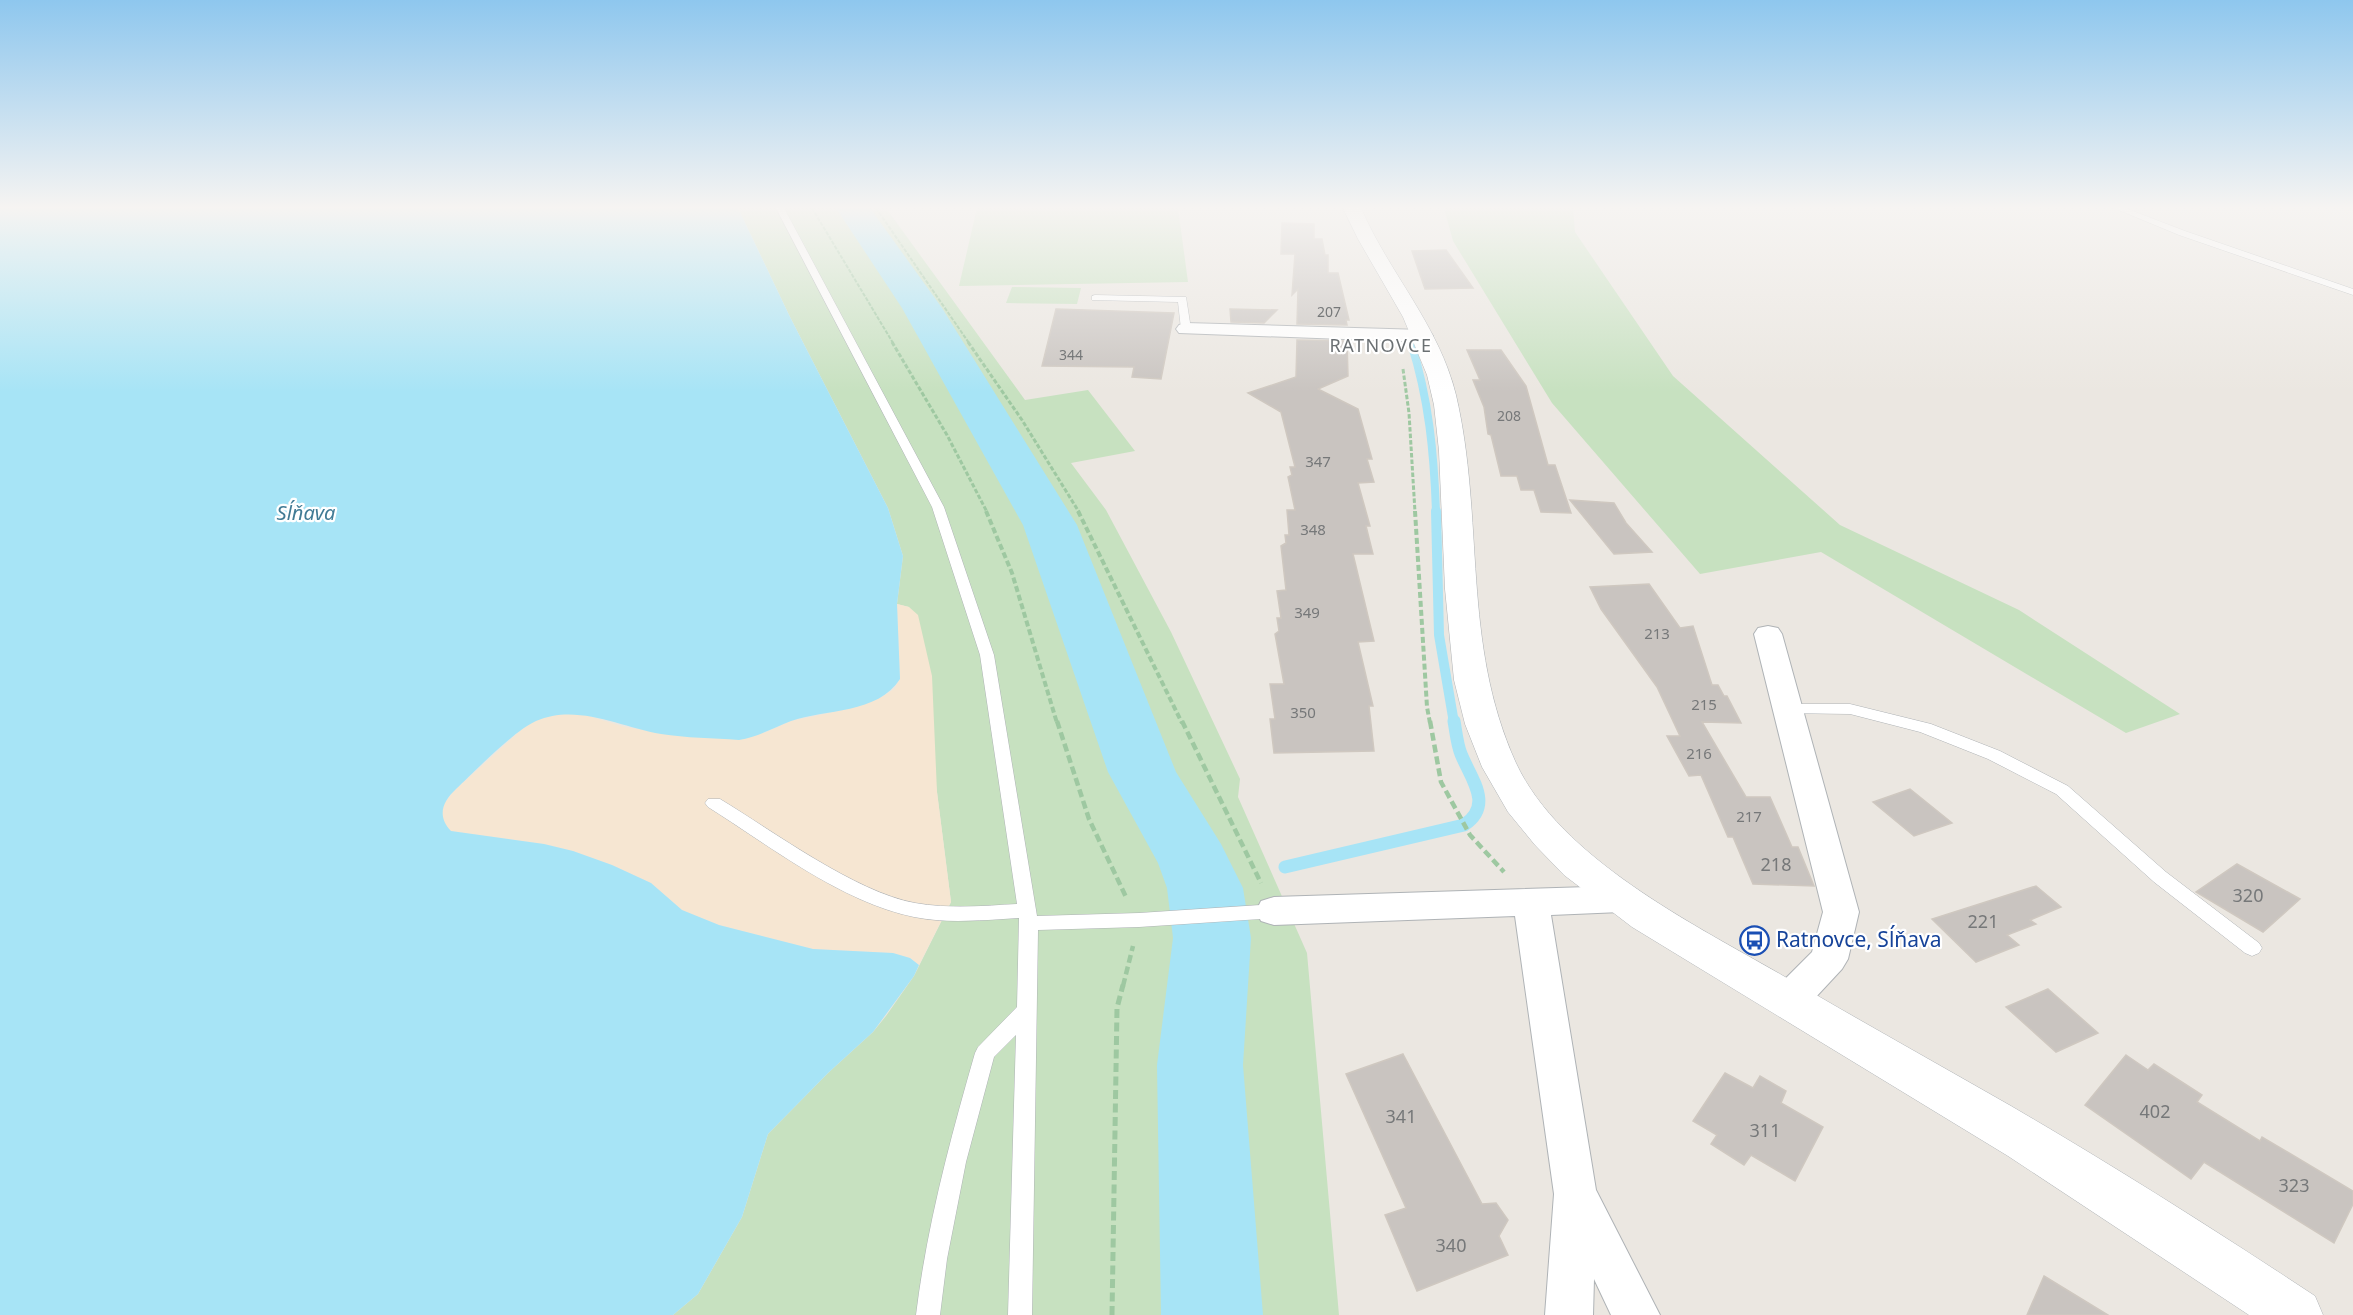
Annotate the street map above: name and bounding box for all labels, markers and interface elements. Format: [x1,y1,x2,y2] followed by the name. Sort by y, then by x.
[1317,302,1341,321] house number: 207
[1329,333,1433,357] district label: RATNOVCE
[1059,345,1083,364] house number: 344
[1497,406,1521,425] house number: 208
[1305,451,1331,471] house number: 347
[277,499,335,526] water label: Sĺňava
[1300,519,1326,539] house number: 348
[1294,602,1320,622] house number: 349
[1644,623,1670,643] house number: 213
[1691,694,1717,714] house number: 215
[1290,702,1316,722] house number: 350
[1686,743,1712,763] house number: 216
[1736,806,1762,826] house number: 217
[1761,852,1791,876] house number: 218
[2233,883,2263,907] house number: 320
[1968,909,1998,933] house number: 221
[1739,924,1771,956] bus stop icon: Ratnovce, Sĺňava
[1776,925,1942,953] place label: Ratnovce, Sĺňava
[2140,1099,2170,1123] house number: 402
[1386,1104,1416,1128] house number: 341
[1750,1118,1780,1142] house number: 311
[2279,1173,2309,1197] house number: 323
[1436,1233,1466,1257] house number: 340

